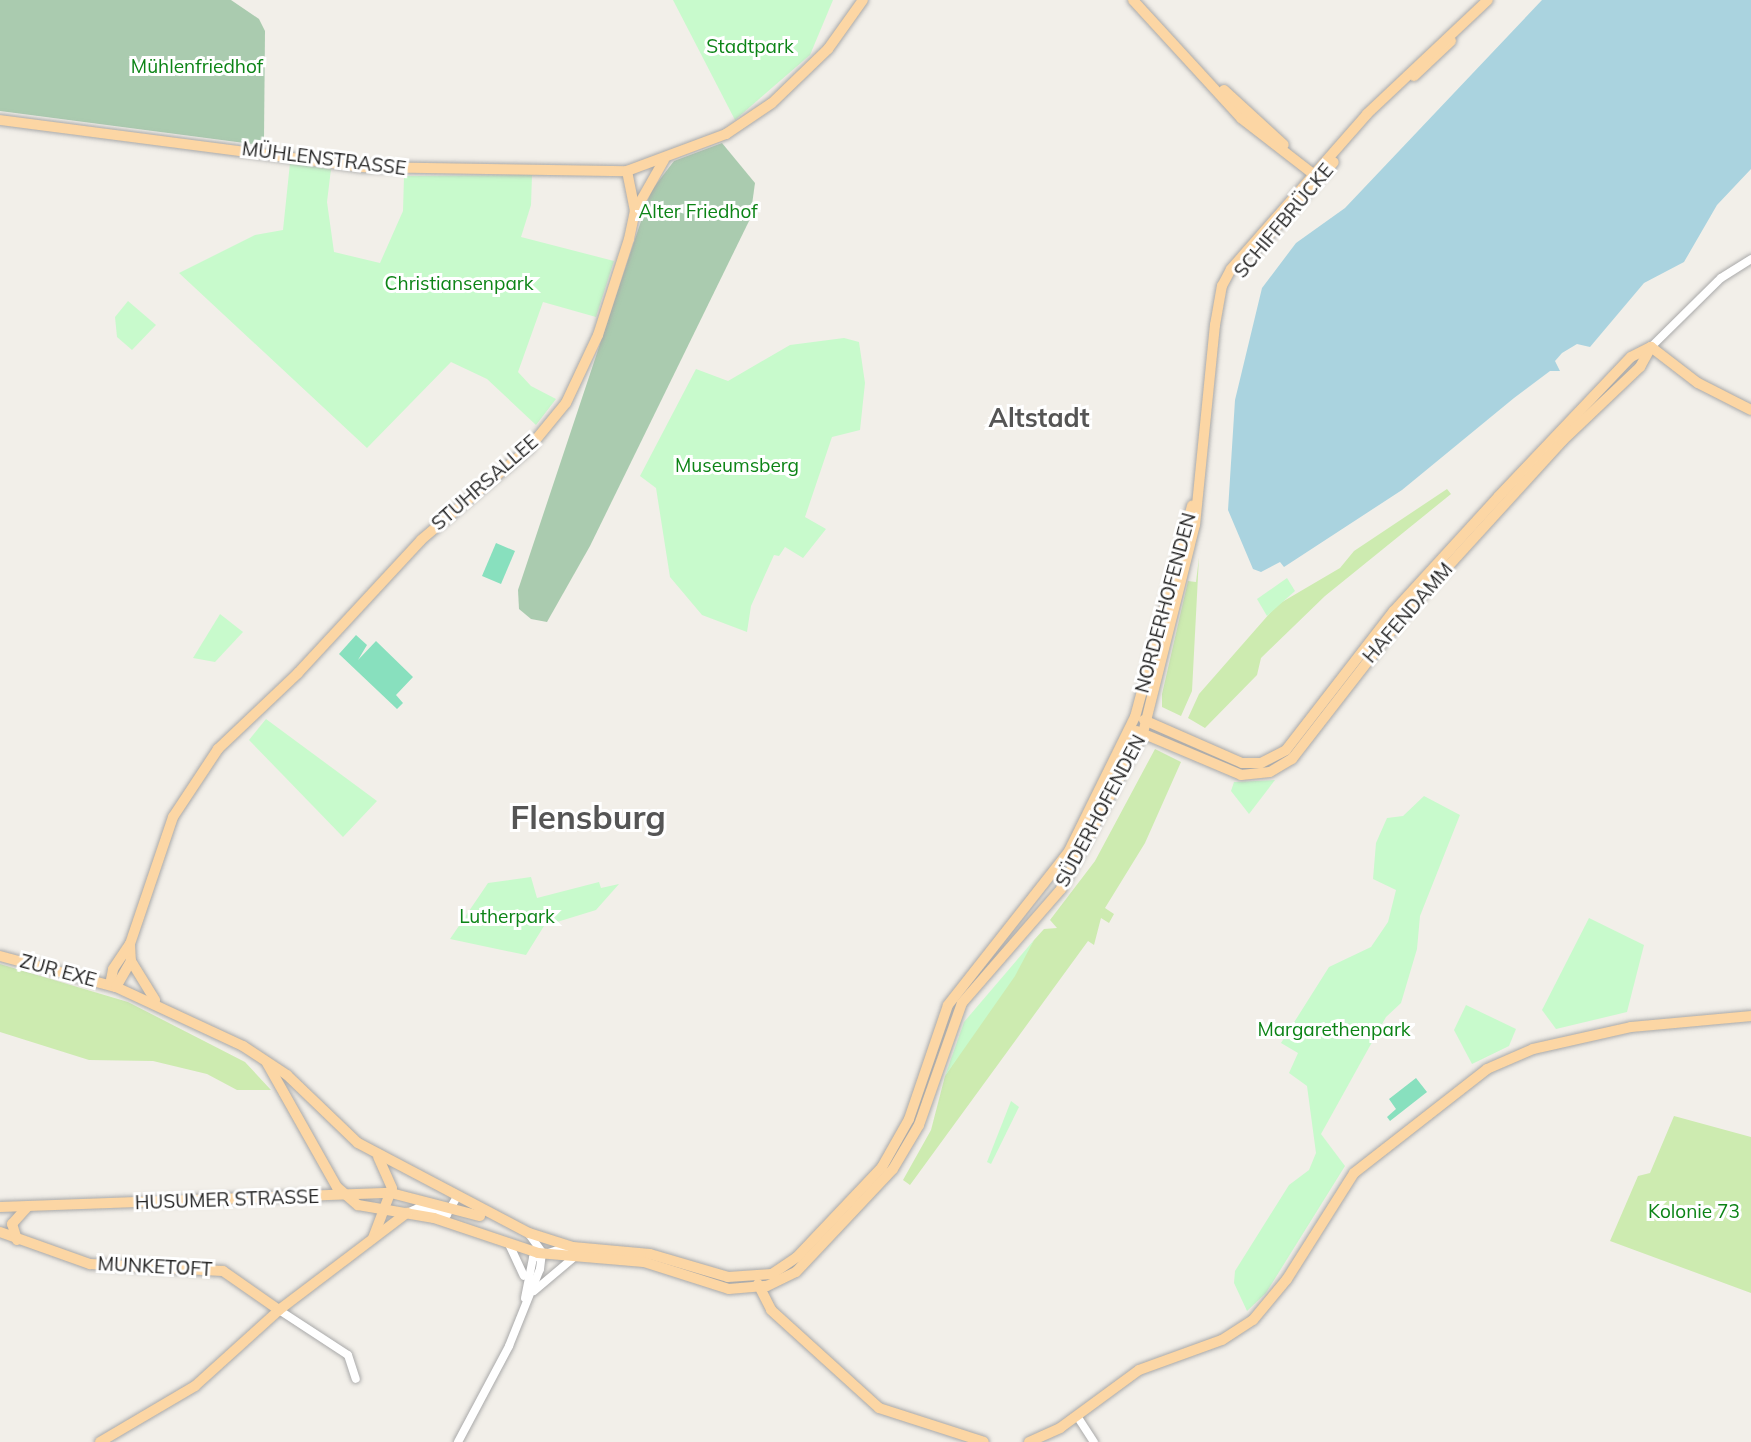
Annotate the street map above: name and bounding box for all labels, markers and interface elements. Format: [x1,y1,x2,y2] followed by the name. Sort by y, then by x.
[706,36,794,58] park label: Stadtpark
[131,56,263,78] park label: Mühlenfriedhof
[241,138,407,180] street label: MÜHLENSTRASSE
[1230,159,1338,283] street label: SCHIFFBRÜCKE
[638,201,758,223] park label: Alter Friedhof
[385,273,533,295] park label: Christiansenpark
[989,402,1089,434] district label: Altstadt
[427,431,543,535] street label: STUHRSALLEE
[675,455,799,477] park label: Museumsberg
[1131,511,1201,695] street label: NORDERHOFENDEN
[1358,558,1458,668] street label: HAFENDAMM
[1051,731,1151,891] street label: SÜDERHOFENDEN
[510,797,666,837] district label: Flensburg
[459,906,555,928] park label: Lutherpark
[17,950,99,992] street label: ZUR EXE
[1257,1019,1411,1041] park label: Margarethenpark
[134,1185,320,1215] street label: HUSUMER STRASSE
[1648,1201,1740,1223] park label: Kolonie 73
[97,1253,213,1281] street label: MUNKETOFT

